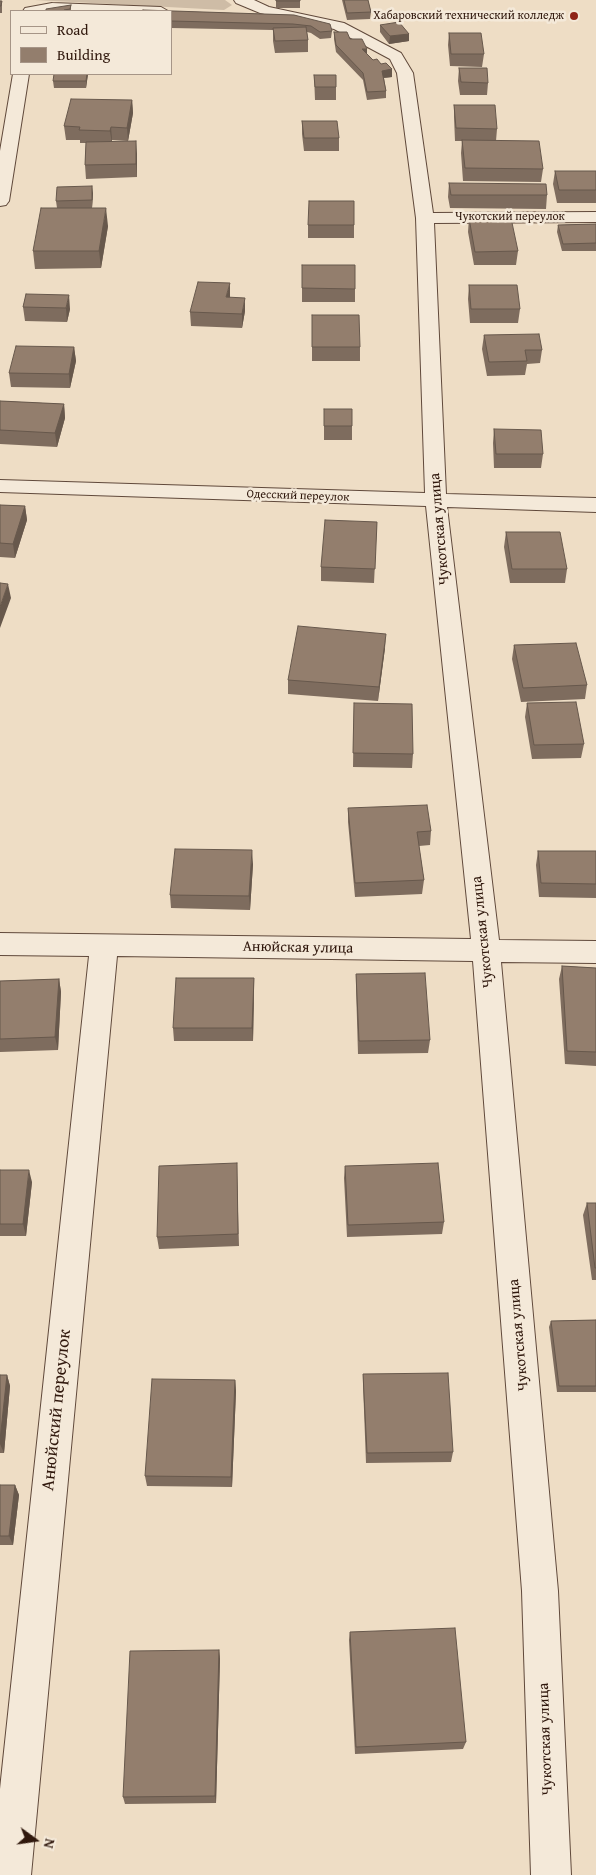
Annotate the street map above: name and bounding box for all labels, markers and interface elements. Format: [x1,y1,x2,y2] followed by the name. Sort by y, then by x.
[373,9,564,23] place label: Хабаровский технический колледж
[10,10,172,75] legend
[568,10,580,22] marker: Хабаровский технический колледж
[57,19,88,40] text: Road
[57,44,110,65] text: Building
[455,210,565,224] street label: Чукотский переулок
[426,472,454,586] street label: Чукотская улица
[246,487,350,505] street label: Одесский переулок
[468,875,498,989] street label: Чукотская улица
[243,938,353,958] street label: Анюйская улица
[505,1278,533,1392] street label: Чукотская улица
[38,1328,76,1492] street label: Анюйский переулок
[535,1682,557,1796] street label: Чукотская улица
[10,1815,60,1865] north arrow
[39,1837,60,1851] text: N

